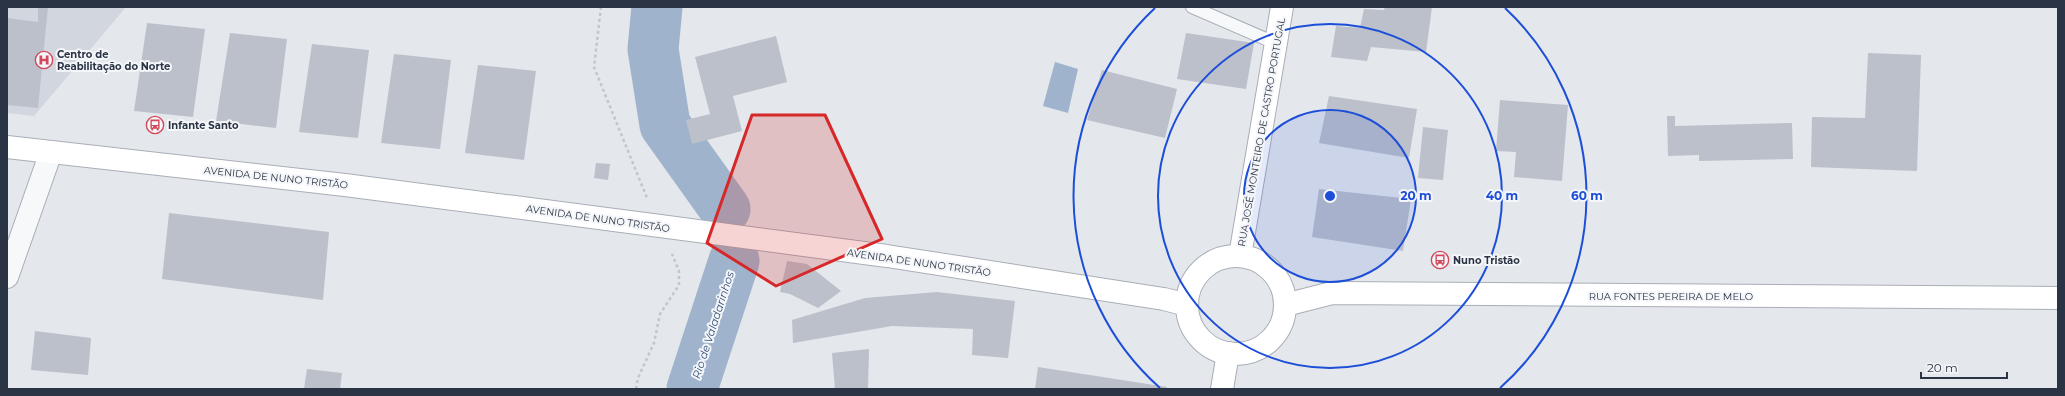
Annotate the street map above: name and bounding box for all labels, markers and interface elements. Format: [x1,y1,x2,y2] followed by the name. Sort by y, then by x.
[1235,17,1288,248] street label: RUA JOSÉ MONTEIRO DE CASTRO PORTUGAL
[57,48,170,73] place label: Centro de Reabilitação do Norte
[34,50,54,70] hospital icon: Centro de Reabilitação do Norte
[145,115,165,135] bus stop icon: Infante Santo
[168,119,239,132] place label: Infante Santo
[203,163,349,192] street label: AVENIDA DE NUNO TRISTÃO
[1400,188,1432,203] text: 20 m
[1486,188,1518,203] text: 40 m
[1571,188,1603,203] text: 60 m
[1323,189,1337,203] centre of rings
[525,202,671,235] street label: AVENIDA DE NUNO TRISTÃO
[846,246,992,279] street label: AVENIDA DE NUNO TRISTÃO
[1430,250,1450,270] bus stop icon: Nuno Tristão
[1453,254,1520,267] place label: Nuno Tristão
[689,269,737,380] water label: Rio de Valadarinhos
[1589,290,1753,303] street label: RUA FONTES PEREIRA DE MELO
[1921,354,2007,380] scale bar
[1927,360,1958,375] text: 20 m

